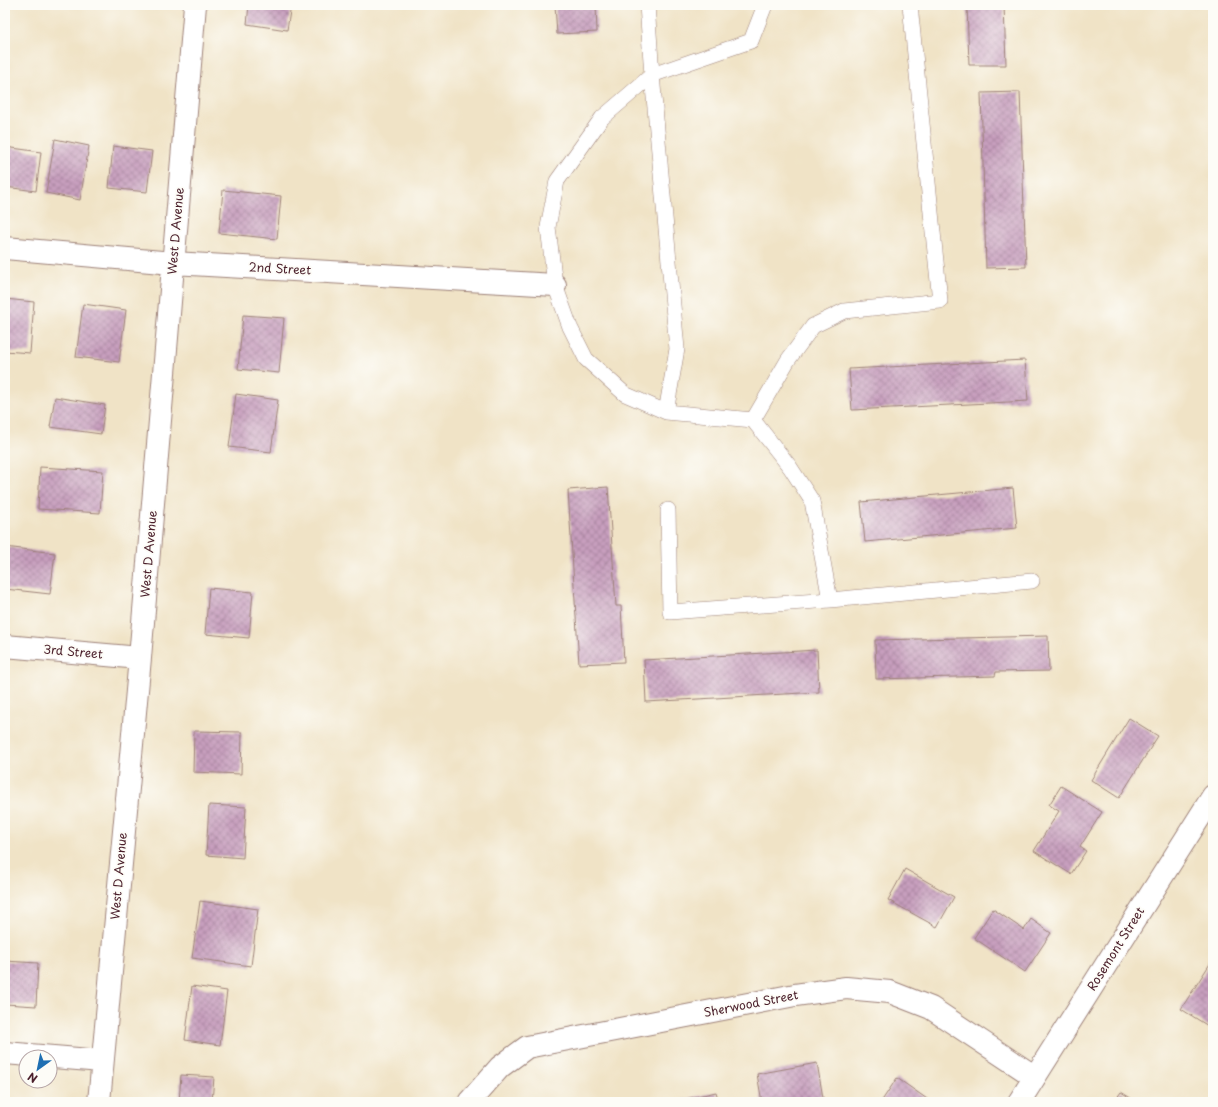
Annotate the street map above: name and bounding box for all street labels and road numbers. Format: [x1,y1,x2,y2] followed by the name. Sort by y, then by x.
[162,186,188,275] street label: West D Avenue
[248,257,312,279] street label: 2nd Street
[135,509,161,598] street label: West D Avenue
[43,639,104,663] street label: 3rd Street
[105,831,131,920] street label: West D Avenue
[1082,903,1148,994] street label: Rosemont Street
[702,985,800,1021] street label: Sherwood Street

